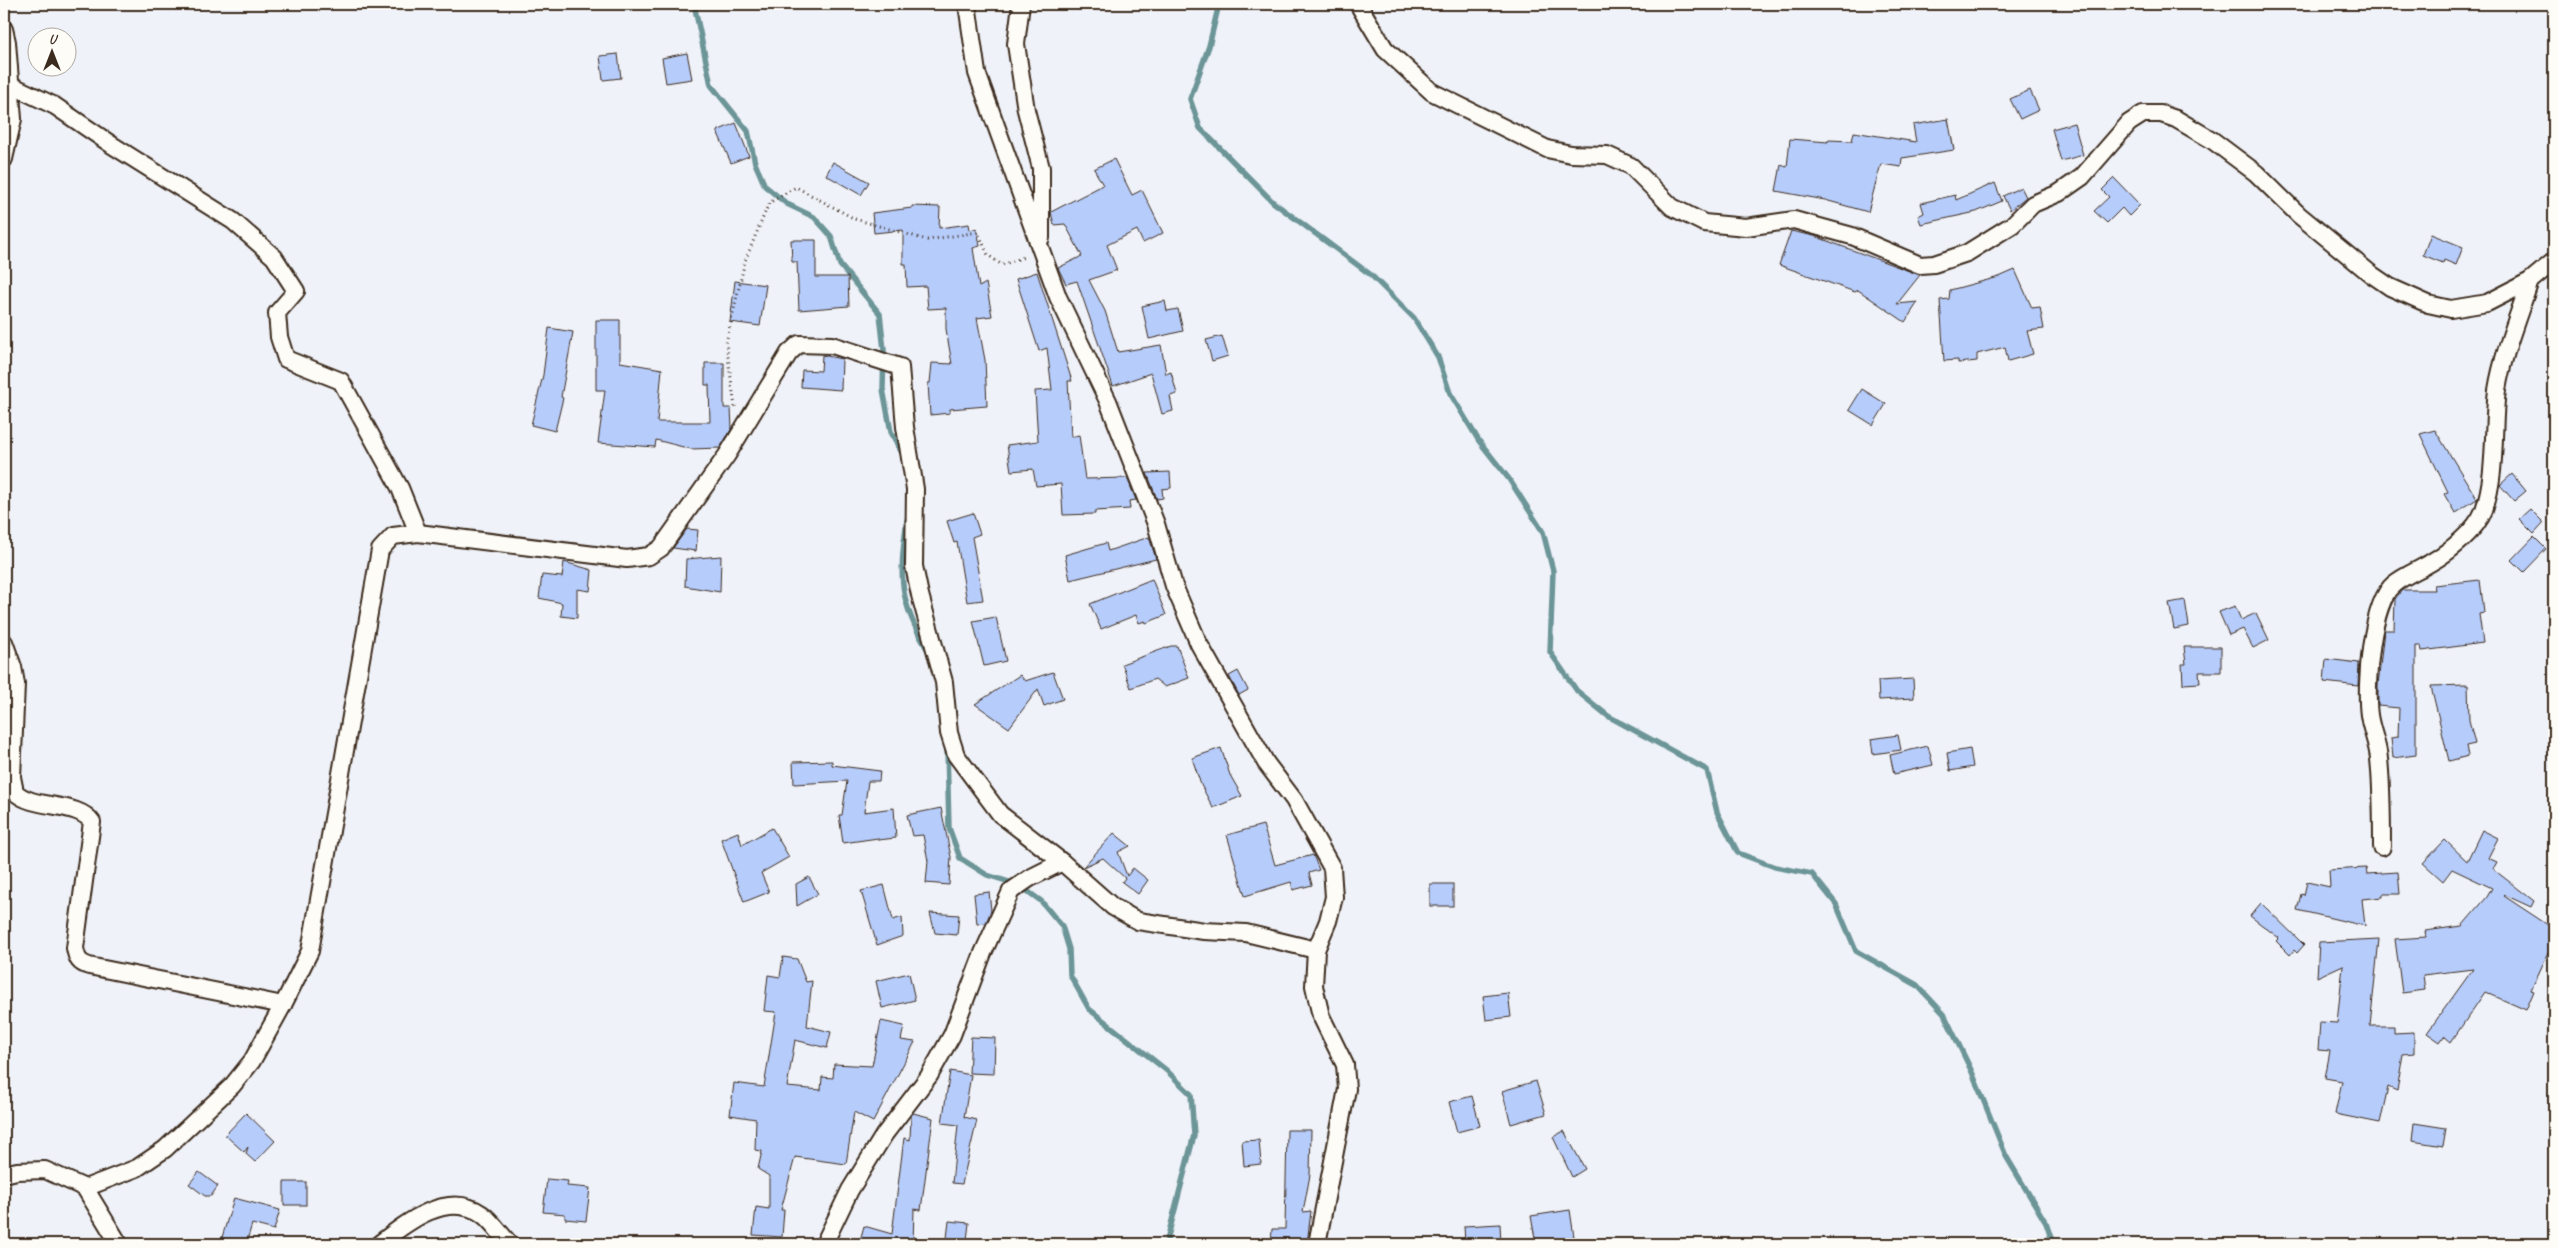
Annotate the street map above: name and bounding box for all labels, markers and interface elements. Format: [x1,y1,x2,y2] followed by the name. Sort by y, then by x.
[28,28,78,78] north arrow
[49,31,59,48] text: U

